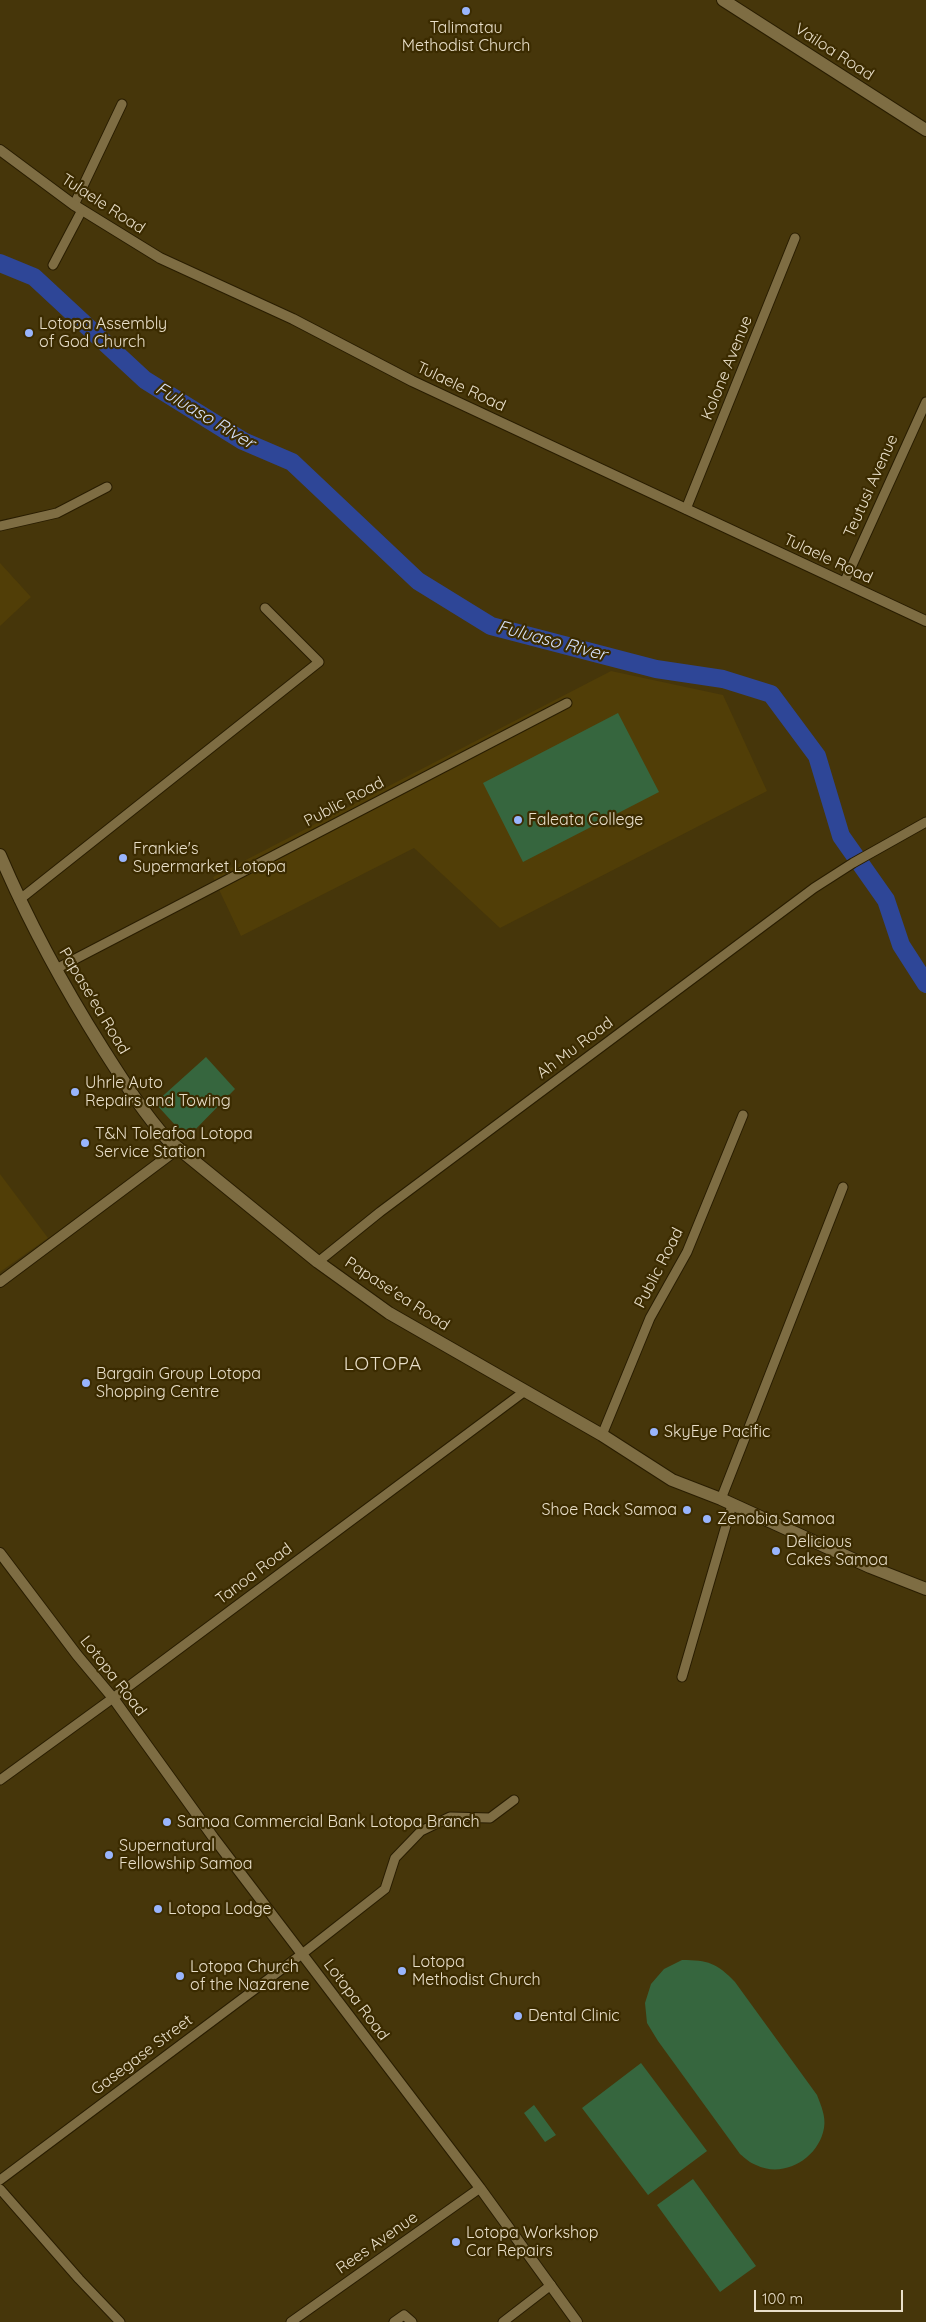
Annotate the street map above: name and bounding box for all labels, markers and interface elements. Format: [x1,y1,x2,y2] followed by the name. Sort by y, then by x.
[460,5,472,17] marker: Talimatau Methodist Church
[402,18,530,56] place label: Talimatau Methodist Church
[791,19,877,85] street label: Vailoa Road
[58,170,148,238] street label: Tulaele Road
[697,313,757,423] street label: Kolone Avenue
[39,314,167,352] place label: Lotopa Assembly of God Church
[23,327,35,339] marker: Lotopa Assembly of God Church
[413,358,509,416] street label: Tulaele Road
[151,378,259,454] water label: Fuluaso River
[840,432,902,540] street label: Teutusi Avenue
[780,530,876,588] street label: Tulaele Road
[495,616,609,666] water label: Fuluaso River
[301,773,387,831] street label: Public Road
[528,810,643,830] place label: Faleata College
[512,814,524,826] marker: Faleata College
[133,839,286,877] place label: Frankie's Supermarket Lotopa
[117,852,129,864] marker: Frankie's Supermarket Lotopa
[55,944,133,1058] street label: Papase'ea Road
[533,1013,617,1083] street label: Ah Mu Road
[85,1073,231,1111] place label: Uhrle Auto Repairs and Towing
[69,1086,81,1098] marker: Uhrle Auto Repairs and Towing
[95,1124,253,1162] place label: T&N Toleafoa Lotopa Service Station
[79,1137,91,1149] marker: T&N Toleafoa Lotopa Service Station
[631,1225,687,1311] street label: Public Road
[341,1253,453,1335] street label: Papase'ea Road
[343,1353,423,1375] district label: LOTOPA
[96,1364,261,1402] place label: Bargain Group Lotopa Shopping Centre
[80,1377,92,1389] marker: Bargain Group Lotopa Shopping Centre
[664,1422,770,1442] place label: SkyEye Pacific
[648,1426,660,1438] marker: SkyEye Pacific
[542,1500,677,1520] place label: Shoe Rack Samoa
[681,1504,693,1516] marker: Shoe Rack Samoa
[717,1509,835,1529] place label: Zenobia Samoa
[701,1513,713,1525] marker: Zenobia Samoa
[786,1532,888,1570] place label: Delicious Cakes Samoa
[212,1539,296,1609] street label: Tanoa Road
[770,1545,782,1557] marker: Delicious Cakes Samoa
[76,1632,150,1720] street label: Lotopa Road
[177,1812,480,1832] place label: Samoa Commercial Bank Lotopa Branch
[161,1816,173,1828] marker: Samoa Commercial Bank Lotopa Branch
[119,1836,252,1874] place label: Supernatural Fellowship Samoa
[103,1849,115,1861] marker: Supernatural Fellowship Samoa
[168,1899,272,1919] place label: Lotopa Lodge
[152,1903,164,1915] marker: Lotopa Lodge
[412,1952,541,1990] place label: Lotopa Methodist Church
[319,1956,393,2044] street label: Lotopa Road
[190,1957,310,1995] place label: Lotopa Church of the Nazarene
[396,1965,408,1977] marker: Lotopa Methodist Church
[174,1970,186,1982] marker: Lotopa Church of the Nazarene
[528,2006,620,2026] place label: Dental Clinic
[512,2010,524,2022] marker: Dental Clinic
[88,2011,196,2099] street label: Gasegase Street
[332,2208,422,2278] street label: Rees Avenue
[466,2223,598,2261] place label: Lotopa Workshop Car Repairs
[450,2236,462,2248] marker: Lotopa Workshop Car Repairs
[756,2280,905,2312] scale bar
[762,2289,803,2308] text: 100 m

